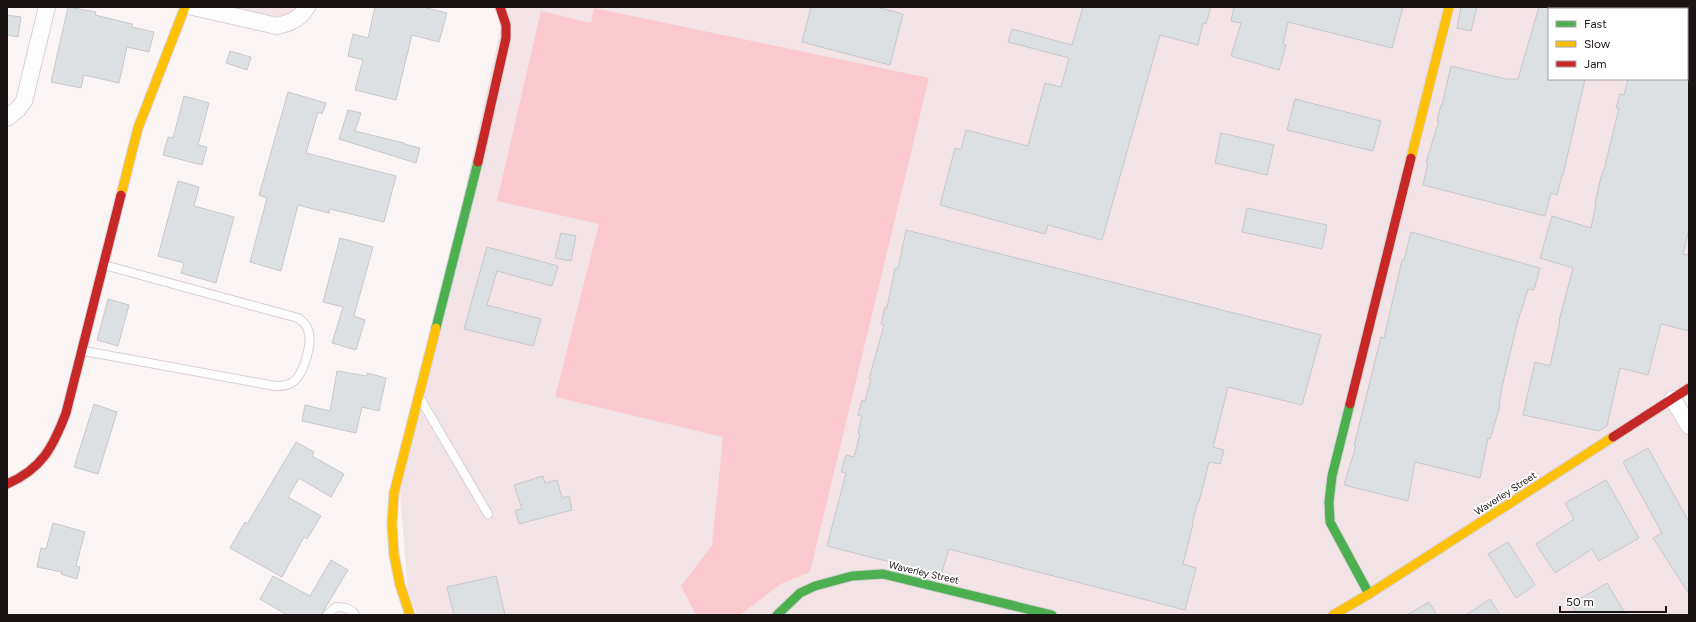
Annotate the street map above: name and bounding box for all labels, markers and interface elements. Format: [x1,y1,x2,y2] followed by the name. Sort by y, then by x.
[1548,8,1688,80] legend
[1584,17,1607,31] text: Fast
[1584,37,1611,51] text: Slow
[1584,57,1607,71] text: Jam
[1472,468,1539,518] street label: Waverley Street
[888,558,960,587] street label: Waverley Street
[1560,588,1666,614] scale bar
[1566,595,1594,609] text: 50 m

